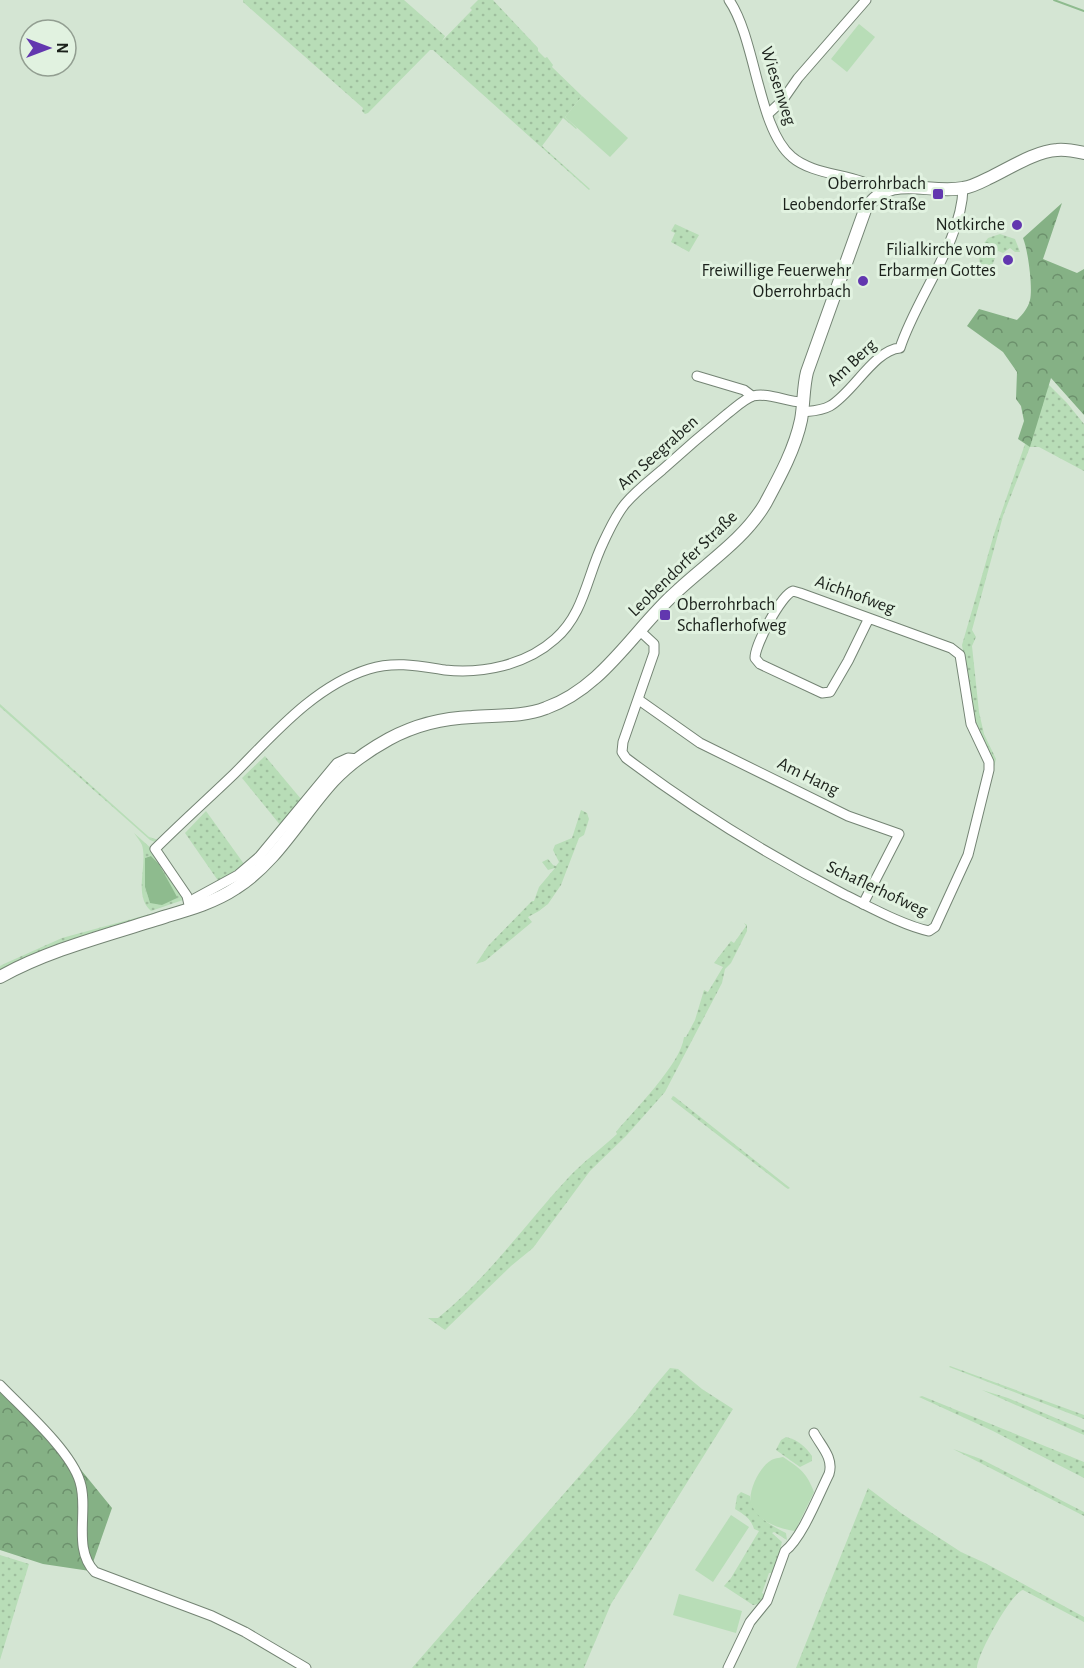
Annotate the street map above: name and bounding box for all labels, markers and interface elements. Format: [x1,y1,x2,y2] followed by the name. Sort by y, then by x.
[18,18,78,78] north arrow
[54,42,70,54] text: N
[757,45,799,128] street label: Wiesenweg
[782,175,926,214] place label: Oberrohrbach Leobendorfer Straße
[931,187,945,201] marker: Oberrohrbach Leobendorfer Straße
[936,216,1005,234] place label: Notkirche
[1010,218,1024,232] marker: Notkirche
[878,241,996,280] place label: Filialkirche vom Erbarmen Gottes
[1001,253,1015,267] marker: Filialkirche vom Erbarmen Gottes
[702,262,851,301] place label: Freiwillige Feuerwehr Oberrohrbach
[856,274,870,288] marker: Freiwillige Feuerwehr Oberrohrbach
[824,336,880,390] street label: Am Berg
[614,412,702,494] street label: Am Seegraben
[625,508,741,620] street label: Leobendorfer Straße
[813,572,897,618] street label: Aichhofweg
[677,596,787,635] place label: Oberrohrbach Schaflerhofweg
[658,608,672,622] marker: Oberrohrbach Schaflerhofweg
[775,754,842,800] street label: Am Hang
[824,858,931,920] street label: Schaflerhofweg

